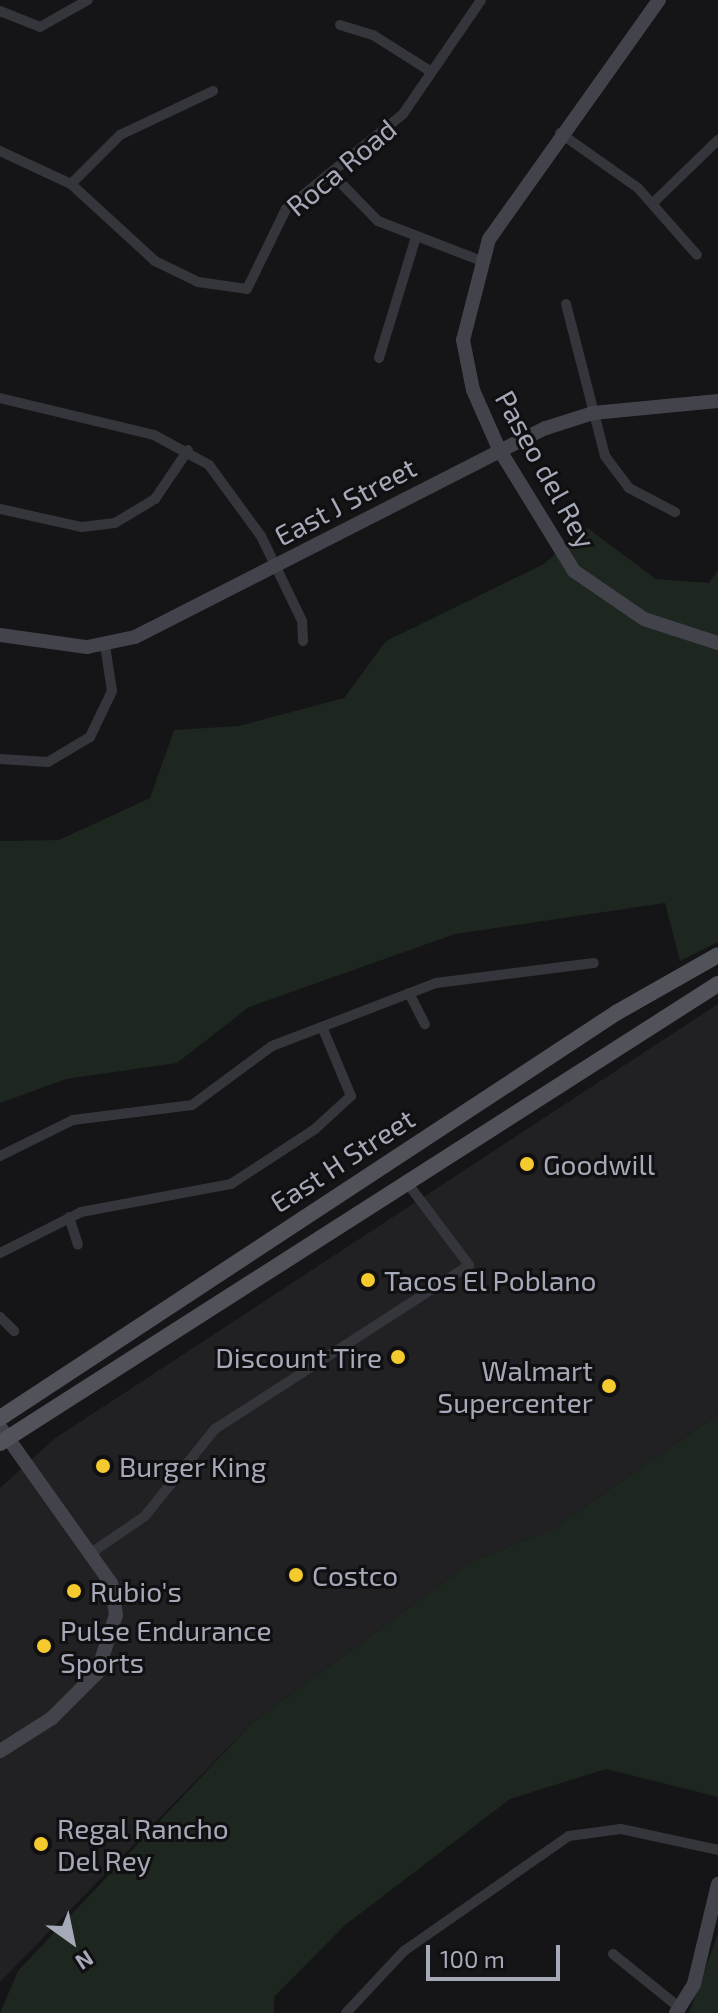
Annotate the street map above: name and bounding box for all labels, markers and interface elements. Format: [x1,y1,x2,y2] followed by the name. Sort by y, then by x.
[279,111,403,223] street label: Roca Road
[489,384,603,554] street label: Paseo del Rey
[268,450,422,552] street label: East J Street
[264,1101,420,1219] street label: East H Street
[543,1147,655,1181] place label: Goodwill
[518,1155,536,1173] marker: Goodwill
[384,1263,597,1297] place label: Tacos El Poblano
[359,1271,377,1289] marker: Tacos El Poblano
[215,1340,382,1374] place label: Discount Tire
[389,1348,407,1366] marker: Discount Tire
[437,1353,593,1419] place label: Walmart Supercenter
[600,1377,618,1395] marker: Walmart Supercenter
[119,1449,267,1483] place label: Burger King
[94,1457,112,1475] marker: Burger King
[312,1558,398,1592] place label: Costco
[287,1566,305,1584] marker: Costco
[90,1574,182,1608] place label: Rubio's
[65,1582,83,1600] marker: Rubio's
[60,1613,272,1679] place label: Pulse Endurance Sports
[35,1637,53,1655] marker: Pulse Endurance Sports
[57,1811,229,1877] place label: Regal Rancho Del Rey
[32,1835,50,1853] marker: Regal Rancho Del Rey
[32,1901,112,1981] north arrow
[430,1929,564,1979] scale bar
[440,1944,505,1973] text: 100 m
[71,1946,99,1976] text: N

